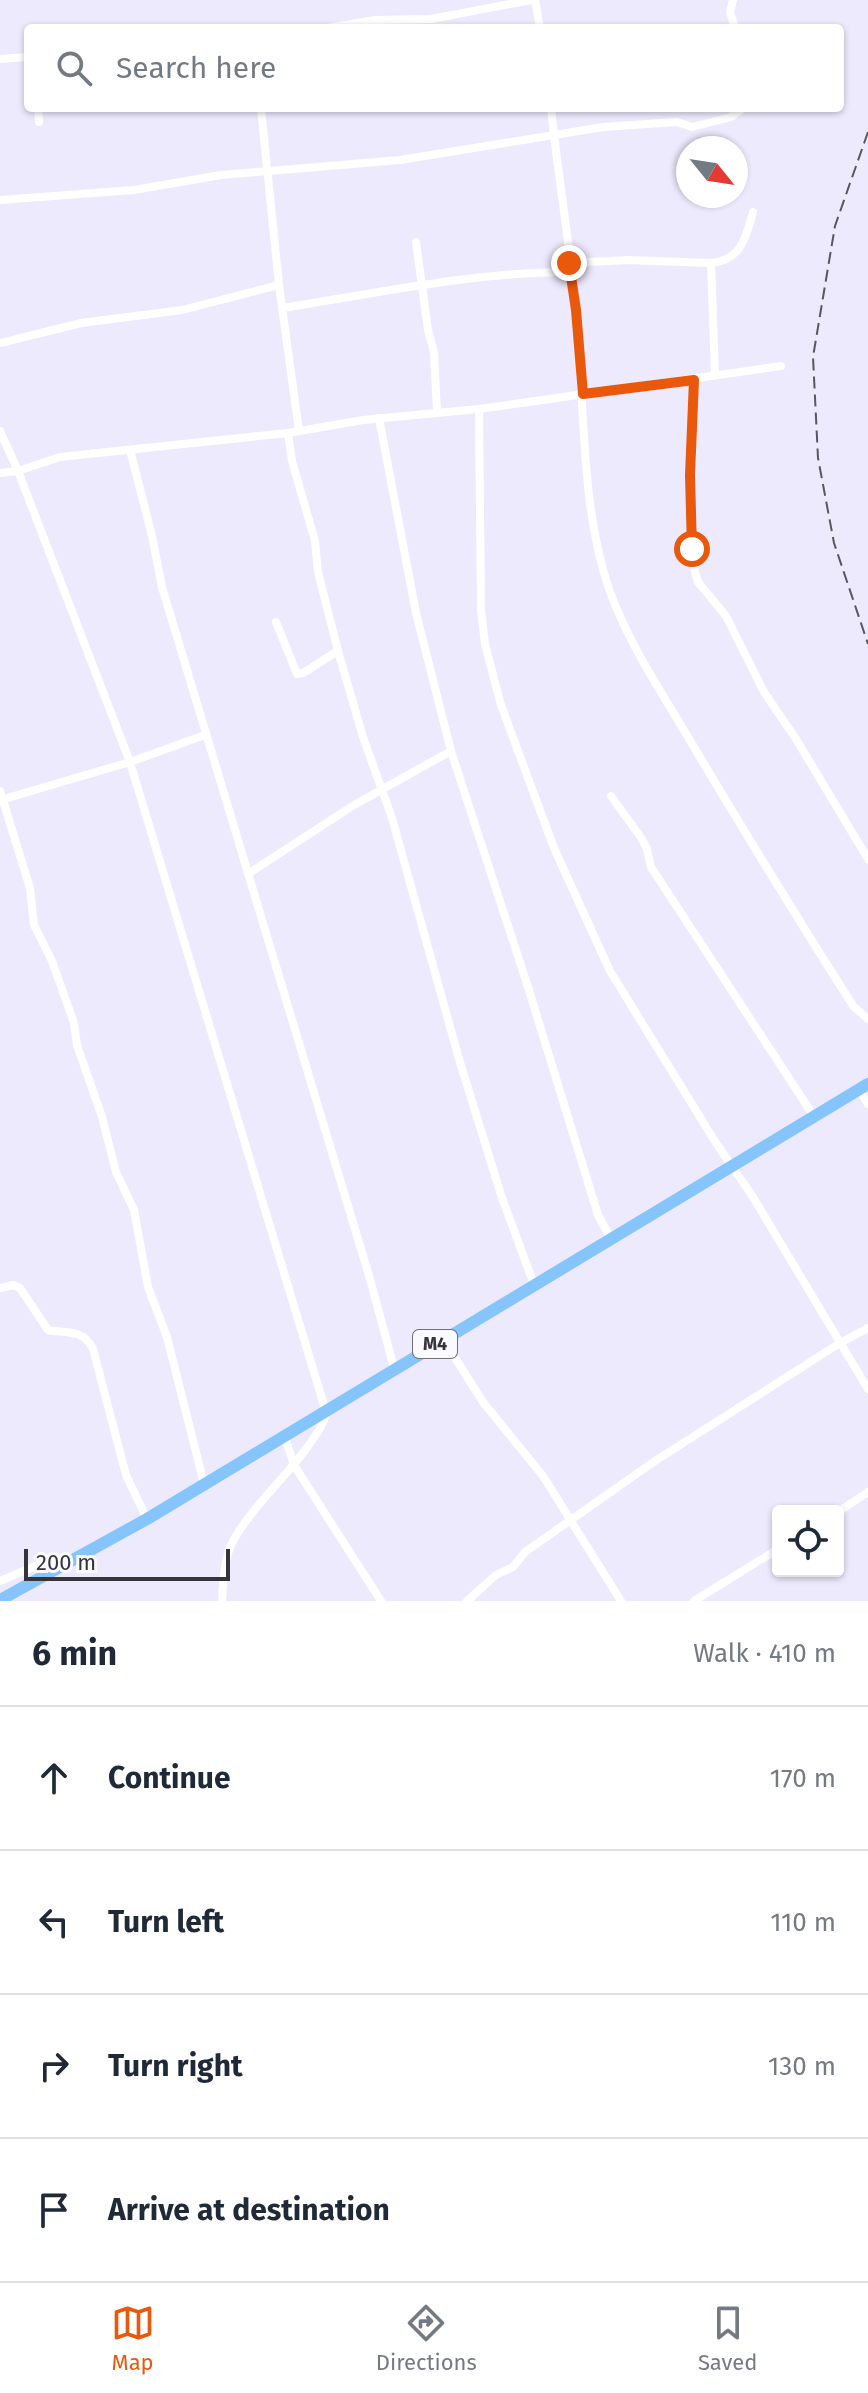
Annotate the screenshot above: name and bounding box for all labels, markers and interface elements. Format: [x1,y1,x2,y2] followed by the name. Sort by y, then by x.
[24,24,844,112] search box
[52,46,96,90] icon: search
[116,50,276,86] text: Search here
[676,136,748,208] north arrow
[551,245,587,281] route end
[674,531,710,567] route start
[413,1330,457,1358] road number: M4
[772,1505,844,1577] map controls
[772,1505,844,1577] button: locate
[24,1545,230,1581] scale bar
[36,1549,96,1576] text: 200 m
[32,1633,117,1674] text: 6 min
[693,1638,836,1669] text: Walk · 410 m
[32,1756,76,1800] icon: ahead
[108,1760,231,1796] text: Continue
[770,1763,836,1794] text: 170 m
[32,1900,76,1944] icon: left
[108,1904,224,1940] text: Turn left
[770,1907,836,1938] text: 110 m
[32,2044,76,2088] icon: right
[108,2048,243,2084] text: Turn right
[768,2051,836,2082] text: 130 m
[32,2188,76,2232] icon: arrive
[108,2192,390,2228] text: Arrive at destination
[111,2301,155,2376] tab: Map
[376,2301,477,2376] tab: Directions
[698,2301,757,2376] tab: Saved

